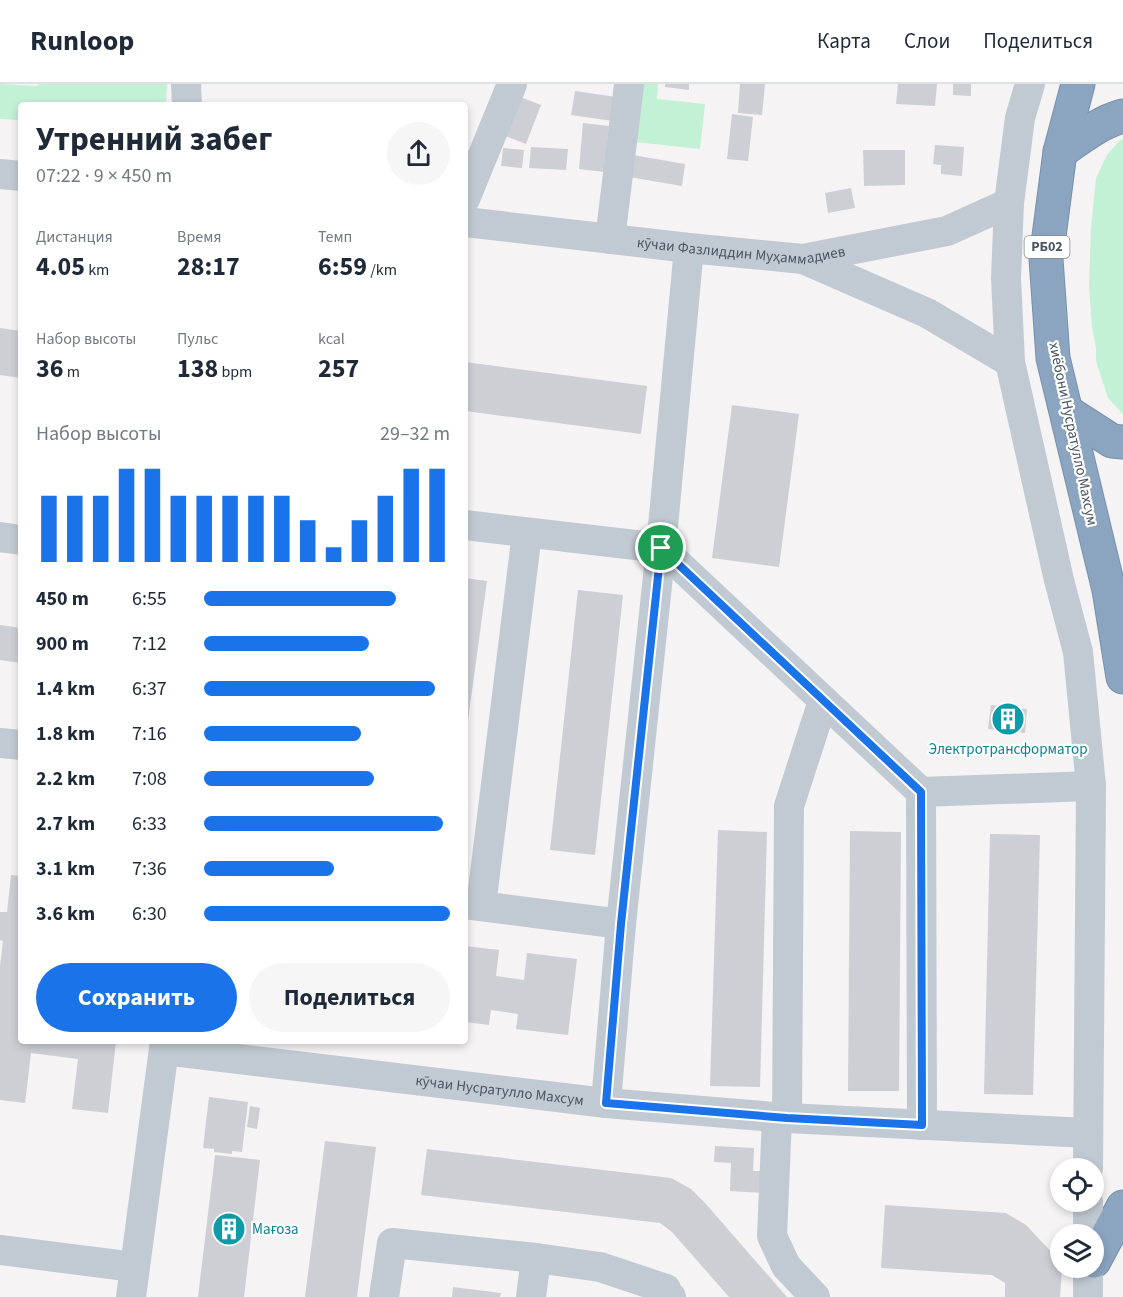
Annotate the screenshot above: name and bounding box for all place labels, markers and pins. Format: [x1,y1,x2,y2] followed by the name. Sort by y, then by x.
[635,522,686,573] pin
[990,701,1026,737] building icon: Электротрансформатор
[928,739,1088,760] place label: Электротрансформатор
[211,1211,247,1247] building icon: Мағоза
[252,1219,299,1240] place label: Мағоза

